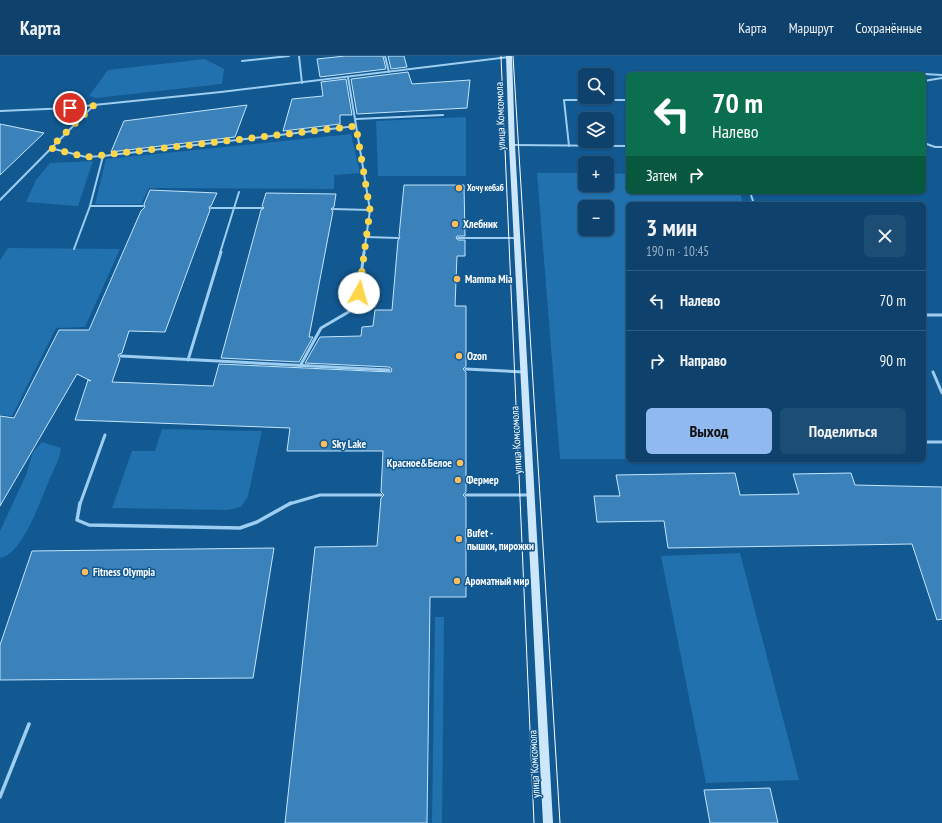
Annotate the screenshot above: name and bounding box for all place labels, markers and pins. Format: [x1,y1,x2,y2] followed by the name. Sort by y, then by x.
[53,91,87,125] pin
[467,182,504,193] place label: Хочу кебаб
[454,183,464,193] marker: Хочу кебаб
[463,217,498,231] place label: Хлебник
[450,219,460,229] marker: Хлебник
[465,272,513,286] place label: Mamma Mia
[452,274,462,284] marker: Mamma Mia
[467,349,487,363] place label: Ozon
[454,351,464,361] marker: Ozon
[332,437,367,451] place label: Sky Lake
[319,439,329,449] marker: Sky Lake
[387,456,452,470] place label: Красное&Белое
[455,458,465,468] marker: Красное&Белое
[466,473,499,487] place label: Фермер
[453,475,463,485] marker: Фермер
[467,526,534,553] place label: Bufet - пышки, пирожки
[454,534,464,544] marker: Bufet - пышки, пирожки
[93,565,156,579] place label: Fitness Olympia
[80,567,90,577] marker: Fitness Olympia
[464,574,529,588] place label: Ароматный мир
[452,576,462,586] marker: Ароматный мир

